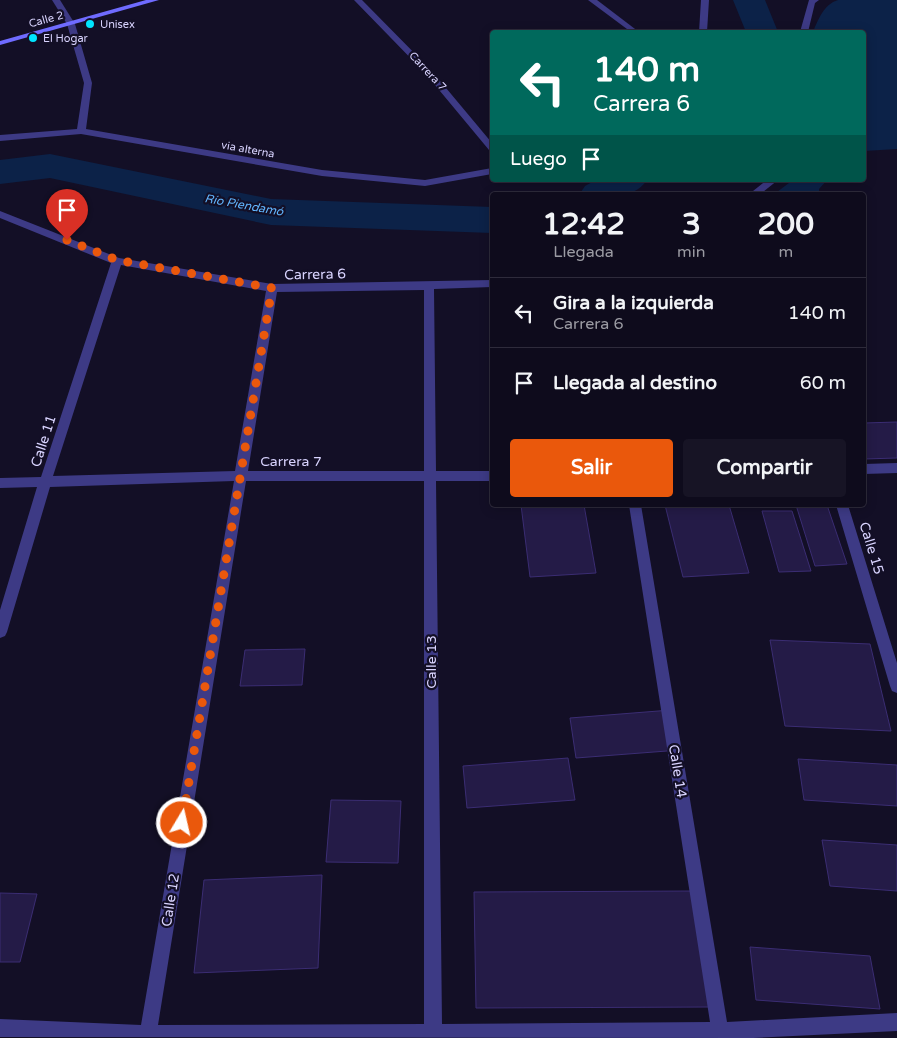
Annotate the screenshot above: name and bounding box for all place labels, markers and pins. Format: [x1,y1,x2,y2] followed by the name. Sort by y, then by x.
[84,18,96,30] marker: Unisex
[100,18,135,31] place label: Unisex
[27,32,39,44] marker: El Hogar
[43,32,89,45] place label: El Hogar
[46,189,88,240] pin

